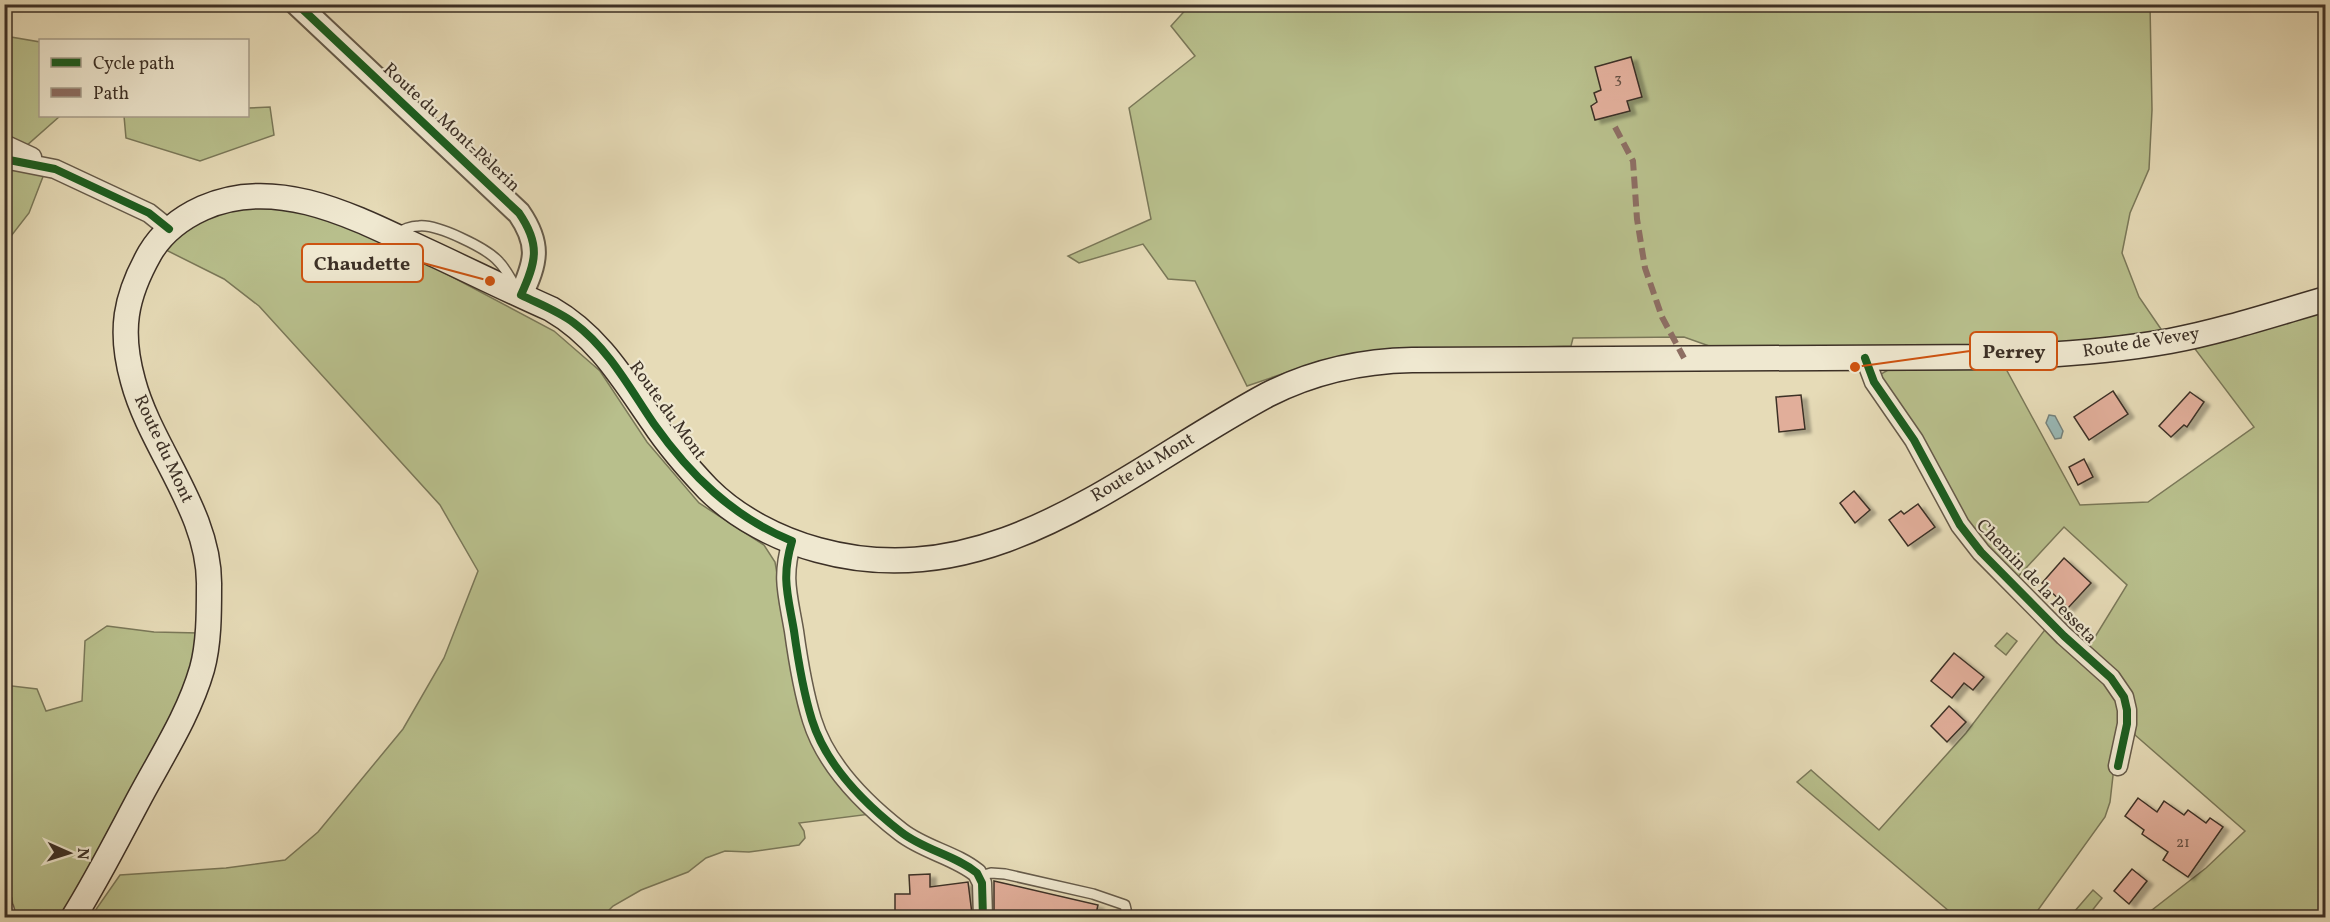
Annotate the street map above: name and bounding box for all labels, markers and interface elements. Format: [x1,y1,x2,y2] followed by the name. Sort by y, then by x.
[39,39,249,117] legend
[93,52,175,77] text: Cycle path
[377,58,525,199] street label: Route du Mont-Pèlerin
[1614,69,1622,90] house number: 3
[93,82,129,107] text: Path
[302,244,423,282] callout: Chaudette
[314,251,410,279] text: Chaudette
[2081,321,2202,365] street label: Route de Vevey
[1970,332,2057,370] callout: Perrey
[1983,339,2045,367] text: Perrey
[623,356,711,466] street label: Route du Mont
[127,391,199,507] street label: Route du Mont
[1086,427,1200,509] street label: Route du Mont
[1970,514,2102,650] street label: Chemin de la Pesseta
[39,823,99,883] north arrow
[2176,833,2190,854] house number: 21
[71,847,93,860] text: N

